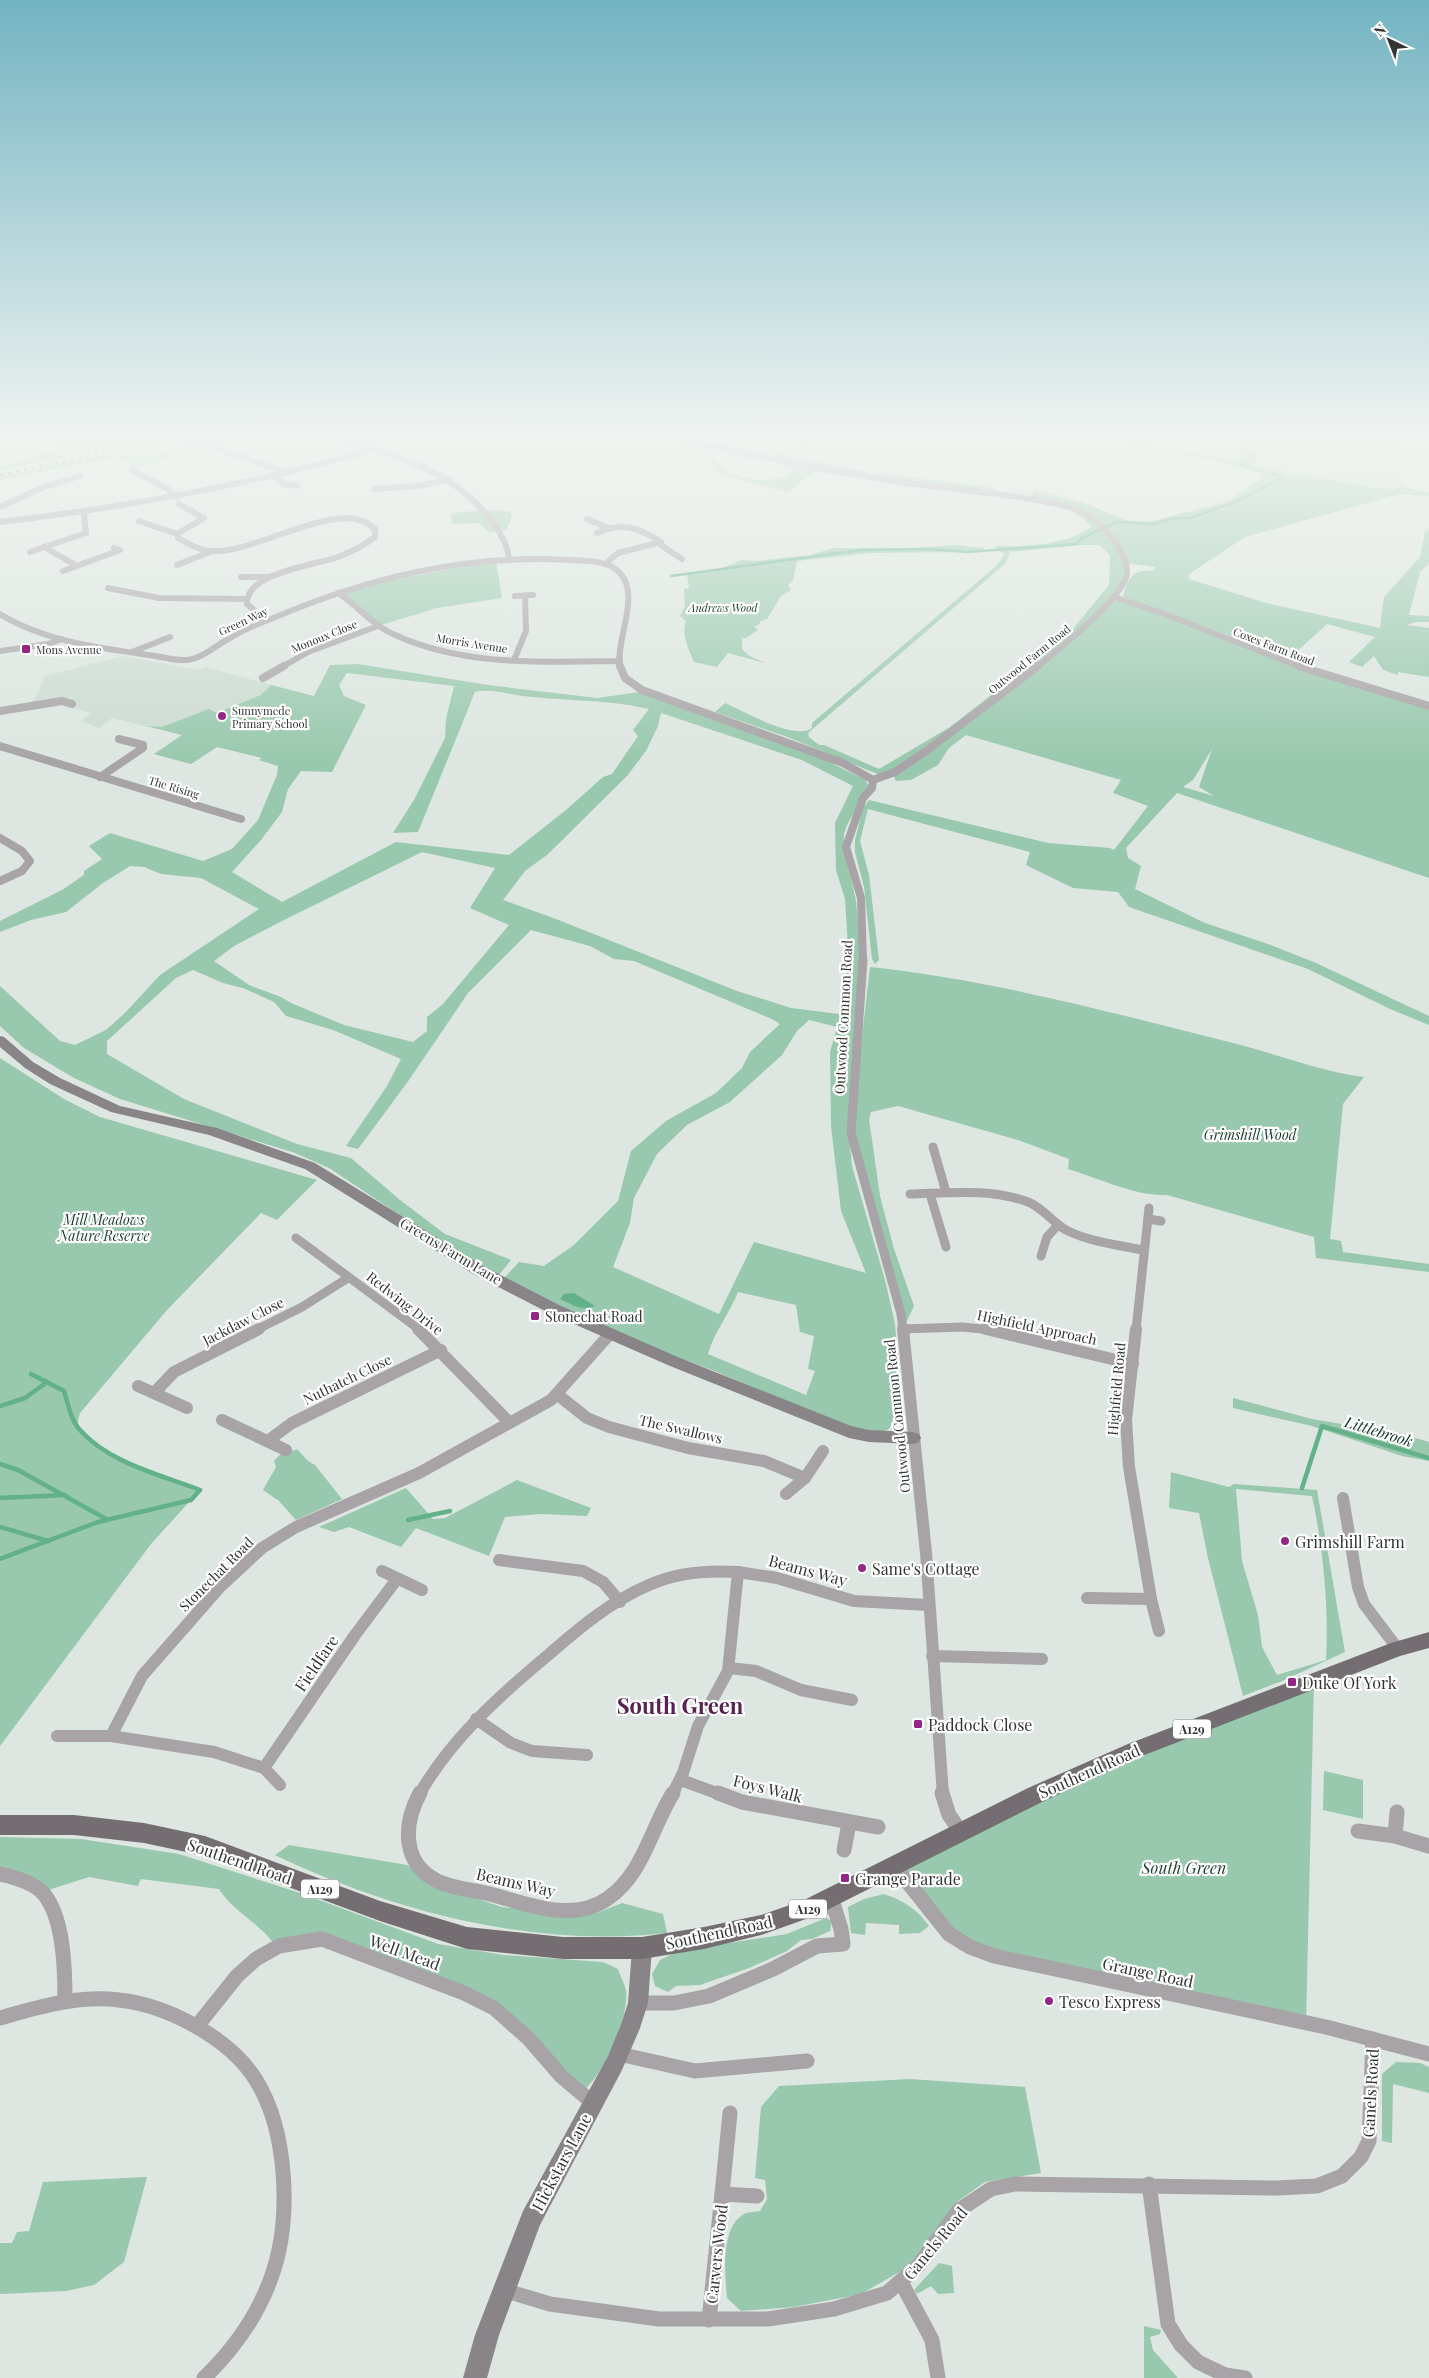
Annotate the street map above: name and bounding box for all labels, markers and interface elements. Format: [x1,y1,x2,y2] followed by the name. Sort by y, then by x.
[1364,15,1414,65] north arrow
[1370,20,1390,41] text: N
[687,600,759,615] park label: Andrews Wood
[216,603,271,639] street label: Green Way
[289,616,360,656] street label: Monoux Close
[985,621,1074,697] street label: Outwood Farm Road
[1231,624,1317,669] street label: Coxes Farm Road
[435,630,509,656] street label: Morris Avenue
[36,642,102,657] place label: Mons Avenue
[20,643,32,655] marker: Mons Avenue
[232,703,308,731] place label: Sunnymede Primary School
[216,710,228,722] marker: Sunnymede Primary School
[147,772,201,802] street label: The Rising
[829,939,857,1095] street label: Outwood Common Road
[1204,1125,1297,1144] park label: Grimshill Wood
[56,1210,150,1245] park label: Mill Meadows Nature Reserve
[397,1213,505,1289] street label: Greens Farm Lane
[363,1267,447,1339] street label: Redwing Drive
[198,1292,287,1350] street label: Jackdaw Close
[975,1305,1099,1349] street label: Highfield Approach
[545,1307,643,1326] place label: Stonechat Road
[529,1310,541,1322] marker: Stonechat Road
[879,1338,915,1494] street label: Outwood Common Road
[1102,1342,1130,1436] street label: Highfield Road
[300,1349,394,1409] street label: Nuthatch Close
[637,1410,725,1448] street label: The Swallows
[1342,1411,1416,1451] water label: Littlebrook
[1295,1531,1405,1552] place label: Grimshill Farm
[175,1533,257,1615] street label: Stonechat Road
[1279,1535,1291,1547] marker: Grimshill Farm
[766,1549,850,1591] street label: Beams Way
[872,1558,980,1579] place label: Same's Cottage
[856,1562,868,1574] marker: Same's Cottage
[289,1631,343,1695] street label: Fieldfare
[1302,1672,1397,1693] place label: Duke Of York
[1286,1676,1298,1688] marker: Duke Of York
[617,1690,744,1720] district label: South Green
[928,1714,1032,1735] place label: Paddock Close
[912,1718,924,1730] marker: Paddock Close
[1173,1720,1211,1738] road number: A129
[1035,1739,1143,1803] street label: Southend Road
[731,1769,805,1807] street label: Foys Walk
[185,1833,295,1889] street label: Southend Road
[1141,1857,1226,1878] park label: South Green
[474,1863,558,1901] street label: Beams Way
[855,1868,961,1889] place label: Grange Parade
[839,1872,851,1884] marker: Grange Parade
[301,1880,339,1898] road number: A129
[789,1900,827,1918] road number: A129
[663,1910,775,1954] street label: Southend Road
[366,1929,443,1974] street label: Well Mead
[1101,1952,1195,1992] street label: Grange Road
[1059,1991,1161,2012] place label: Tesco Express
[1043,1995,1055,2007] marker: Tesco Express
[1357,2048,1383,2138] street label: Ganels Road
[527,2110,595,2214] street label: Hickstars Lane
[898,2202,972,2284] street label: Ganels Road
[700,2203,732,2305] street label: Carvers Wood

